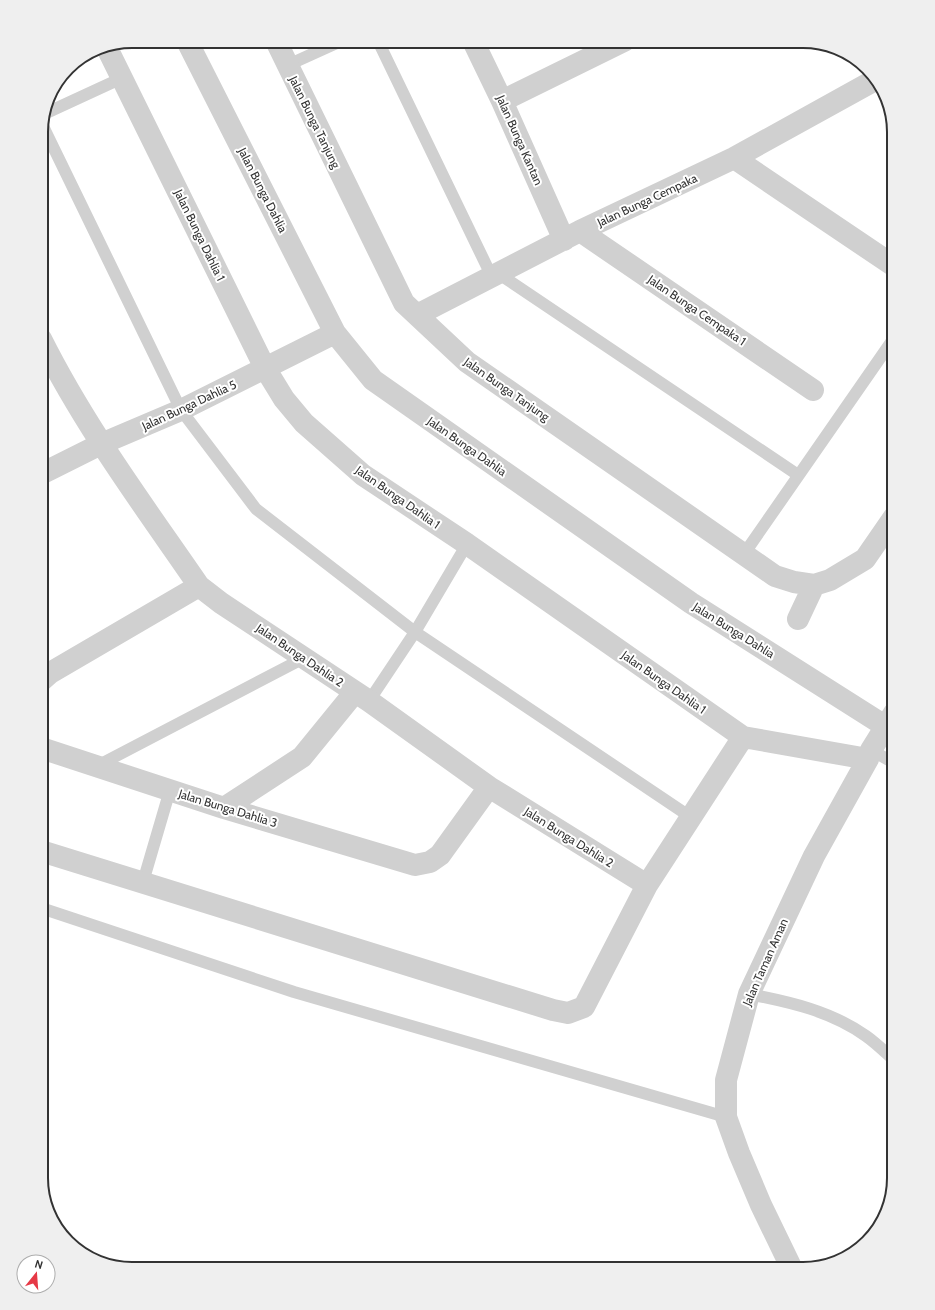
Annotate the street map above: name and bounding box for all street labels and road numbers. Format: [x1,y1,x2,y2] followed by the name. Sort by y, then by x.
[286,72,344,172] street label: Jalan Bunga Tanjung
[493,92,547,188] street label: Jalan Bunga Kantan
[235,144,291,235] street label: Jalan Bunga Dahlia
[594,170,700,230] street label: Jalan Bunga Cempaka
[171,186,229,283] street label: Jalan Bunga Dahlia 1
[644,271,749,348] street label: Jalan Bunga Cempaka 1
[461,353,553,425] street label: Jalan Bunga Tanjung
[138,377,239,434] street label: Jalan Bunga Dahlia 5
[424,413,510,479] street label: Jalan Bunga Dahlia
[352,462,443,532] street label: Jalan Bunga Dahlia 1
[690,598,778,661] street label: Jalan Bunga Dahlia
[253,620,347,690] street label: Jalan Bunga Dahlia 2
[618,647,709,717] street label: Jalan Bunga Dahlia 1
[176,786,279,830] street label: Jalan Bunga Dahlia 3
[521,803,616,870] street label: Jalan Bunga Dahlia 2
[739,916,791,1009] street label: Jalan Taman Aman

